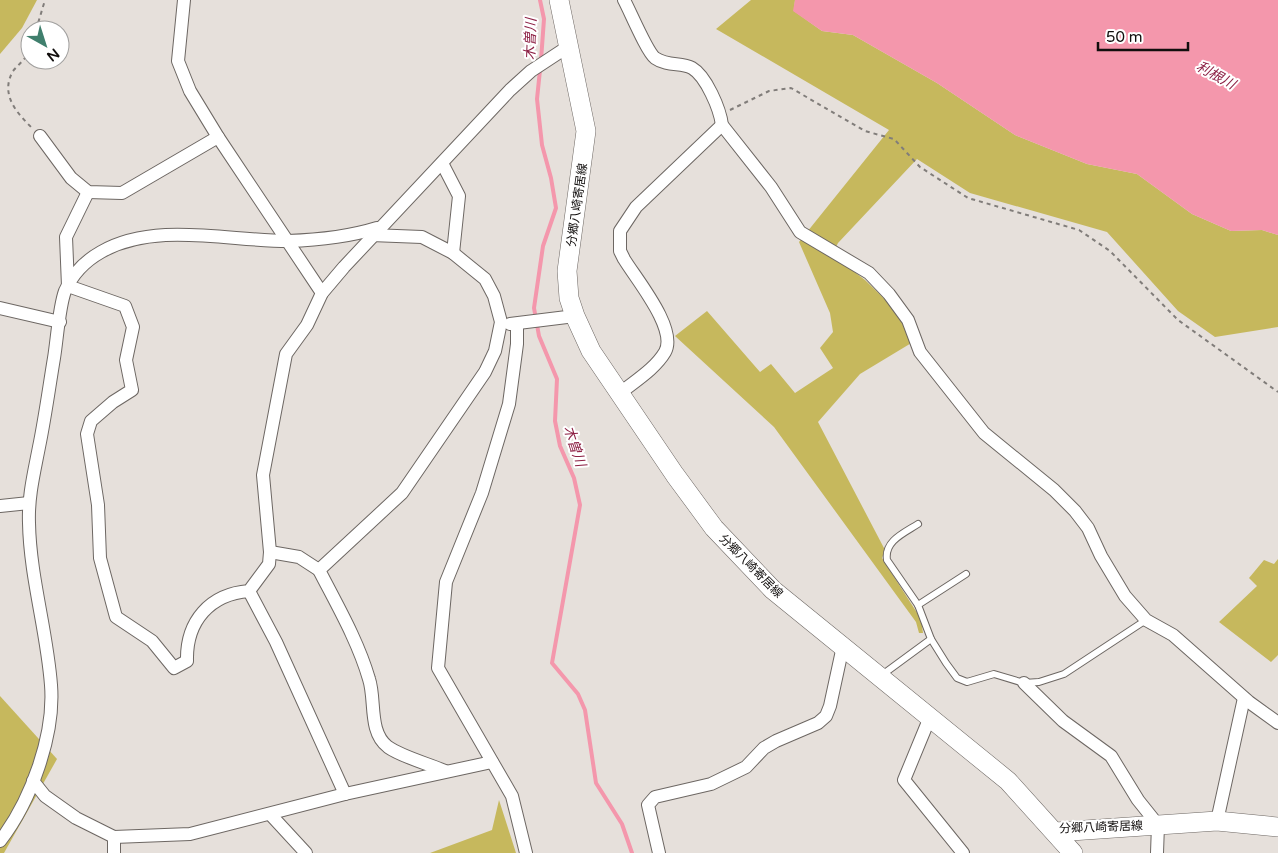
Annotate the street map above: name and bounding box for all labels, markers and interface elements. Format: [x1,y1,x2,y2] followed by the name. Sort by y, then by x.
[521,16,540,60] water label: 木曽川
[20,20,70,70] north arrow
[1098,20,1188,52] scale bar
[1106,28,1143,46] text: 50 m
[43,45,63,65] text: N
[1193,58,1240,94] water label: 利根川
[564,162,590,248] street label: 分郷八崎寄居線
[560,424,590,471] water label: 木曽川
[716,531,786,601] street label: 分郷八崎寄居線
[1059,819,1143,835] street label: 分郷八崎寄居線

